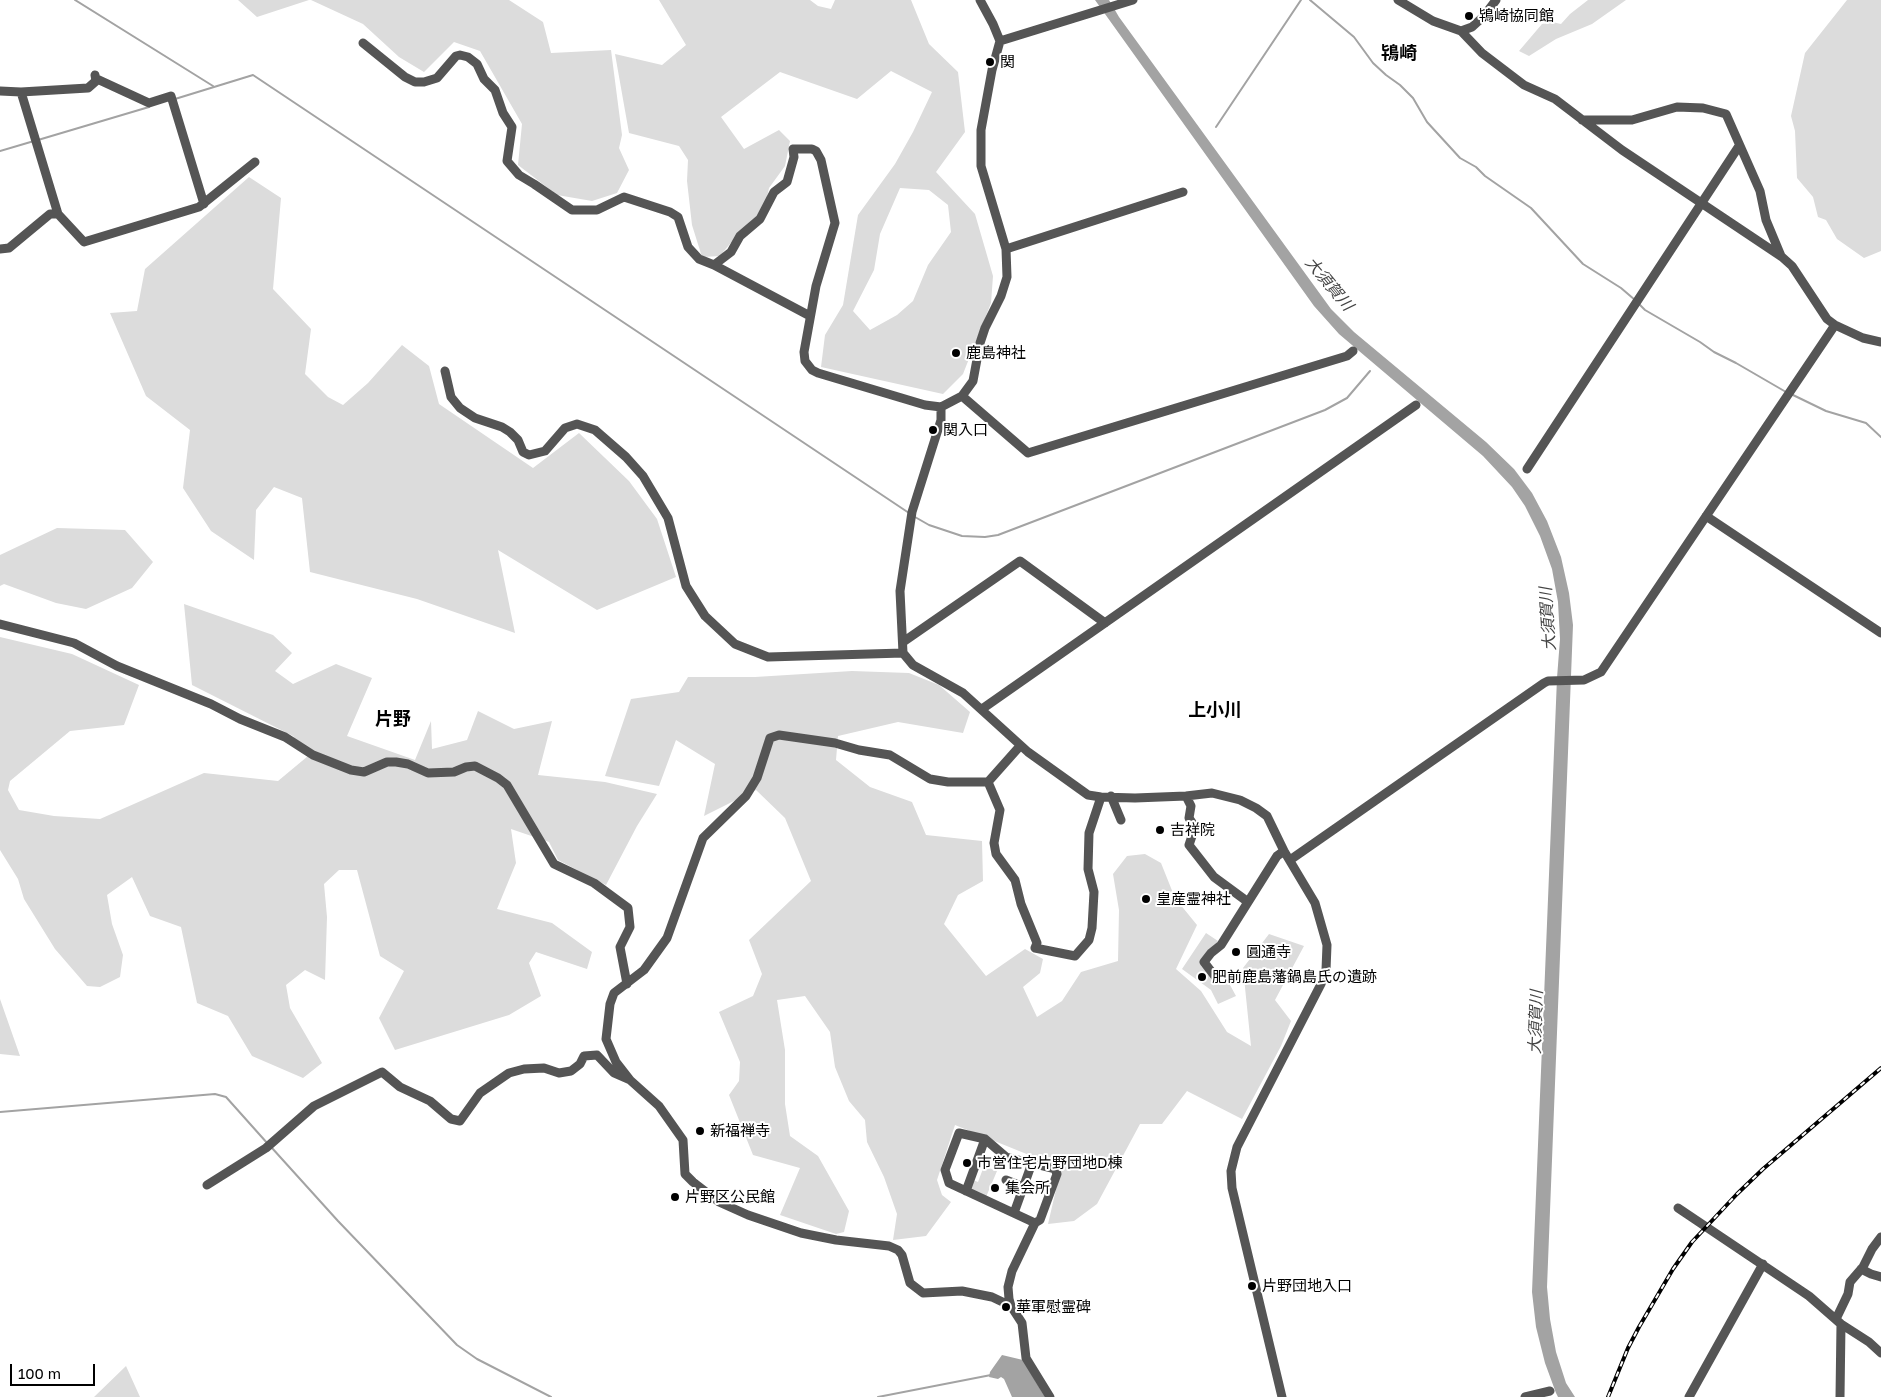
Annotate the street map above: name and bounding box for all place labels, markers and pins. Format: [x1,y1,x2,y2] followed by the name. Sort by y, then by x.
[1479,7,1554,25] place label: 鴇崎協同館
[1463,10,1475,22] marker: 鴇崎協同館
[1000,53,1015,71] place label: 関
[984,56,996,68] marker: 関
[966,344,1026,362] place label: 鹿島神社
[950,347,962,359] marker: 鹿島神社
[943,421,988,439] place label: 関入口
[927,424,939,436] marker: 関入口
[1170,821,1215,839] place label: 吉祥院
[1154,824,1166,836] marker: 吉祥院
[1156,890,1231,908] place label: 皇産霊神社
[1140,893,1152,905] marker: 皇産霊神社
[1246,943,1291,961] place label: 圓通寺
[1230,946,1242,958] marker: 圓通寺
[1212,968,1377,986] place label: 肥前鹿島藩鍋島氏の遺跡
[1196,971,1208,983] marker: 肥前鹿島藩鍋島氏の遺跡
[710,1122,770,1140] place label: 新福禅寺
[694,1125,706,1137] marker: 新福禅寺
[977,1154,1122,1172] place label: 市営住宅片野団地D棟
[961,1157,973,1169] marker: 市営住宅片野団地D棟
[1005,1179,1050,1197] place label: 集会所
[989,1182,1001,1194] marker: 集会所
[685,1188,775,1206] place label: 片野区公民館
[669,1191,681,1203] marker: 片野区公民館
[1262,1277,1352,1295] place label: 片野団地入口
[1246,1280,1258,1292] marker: 片野団地入口
[1016,1298,1091,1316] place label: 華軍慰霊碑
[1000,1301,1012,1313] marker: 華軍慰霊碑

